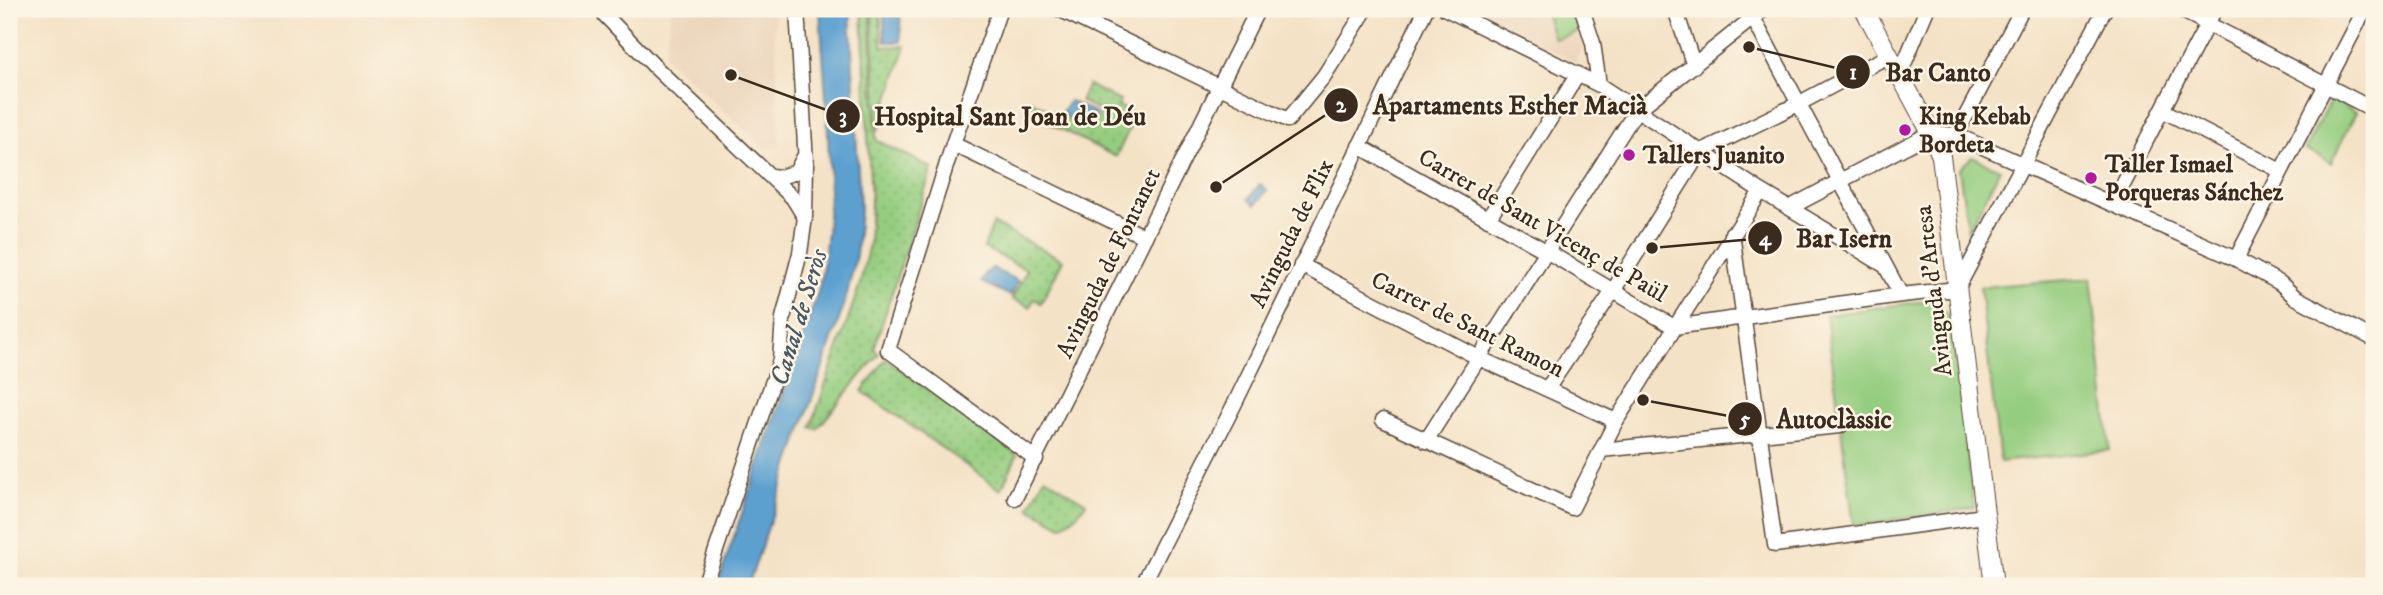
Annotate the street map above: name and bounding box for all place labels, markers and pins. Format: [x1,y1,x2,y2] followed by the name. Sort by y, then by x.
[1836,48,2004,95] callout: Bar Canto
[1324,81,1662,128] callout: Apartaments Esther Macià
[825,92,1160,139] callout: Hospital Sant Joan de Déu
[1919,102,2031,160] place label: King Kebab Bordeta
[1897,122,1913,138] marker: King Kebab Bordeta
[1642,141,1785,171] place label: Tallers Juanito
[1621,147,1637,163] marker: Tallers Juanito
[2104,150,2284,208] place label: Taller Ismael Porqueras Sánchez
[2083,170,2099,186] marker: Taller Ismael Porqueras Sánchez
[1747,214,1907,261] callout: Bar Isern
[1727,396,1905,443] callout: Autoclàssic

